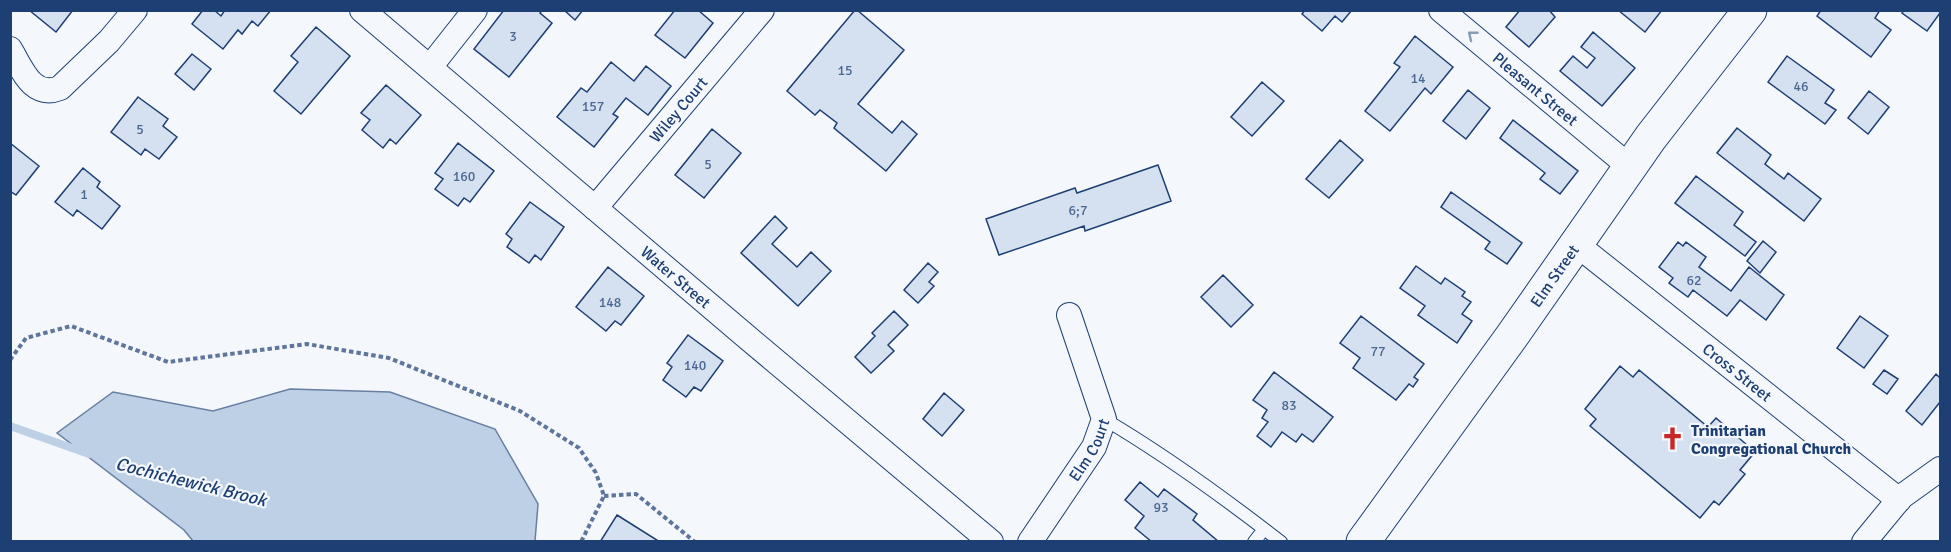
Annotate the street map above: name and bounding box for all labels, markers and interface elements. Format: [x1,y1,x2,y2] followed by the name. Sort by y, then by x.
[509,28,517,45] house number: 3
[1468,32,1479,43] one-way arrow
[1488,48,1582,131] street label: Pleasant Street
[837,62,853,79] house number: 15
[1410,70,1426,87] house number: 14
[646,73,713,147] street label: Wiley Court
[1793,78,1809,95] house number: 46
[582,98,604,115] house number: 157
[136,121,144,138] house number: 5
[704,156,712,173] house number: 5
[453,168,475,185] house number: 160
[80,186,88,203] house number: 1
[1069,202,1087,219] house number: 6;7
[1526,241,1584,311] street label: Elm Street
[636,242,715,313] street label: Water Street
[1686,272,1702,289] house number: 62
[599,294,621,311] house number: 148
[1698,339,1776,407] street label: Cross Street
[1370,343,1386,360] house number: 77
[684,357,706,374] house number: 140
[1281,397,1297,414] house number: 83
[1065,416,1114,485] street label: Elm Court
[1691,421,1852,459] place label: Trinitarian Congregational Church
[1660,426,1686,452] church icon: Trinitarian Congregational Church
[113,453,271,512] water label: Cochichewick Brook
[1153,499,1169,516] house number: 93

